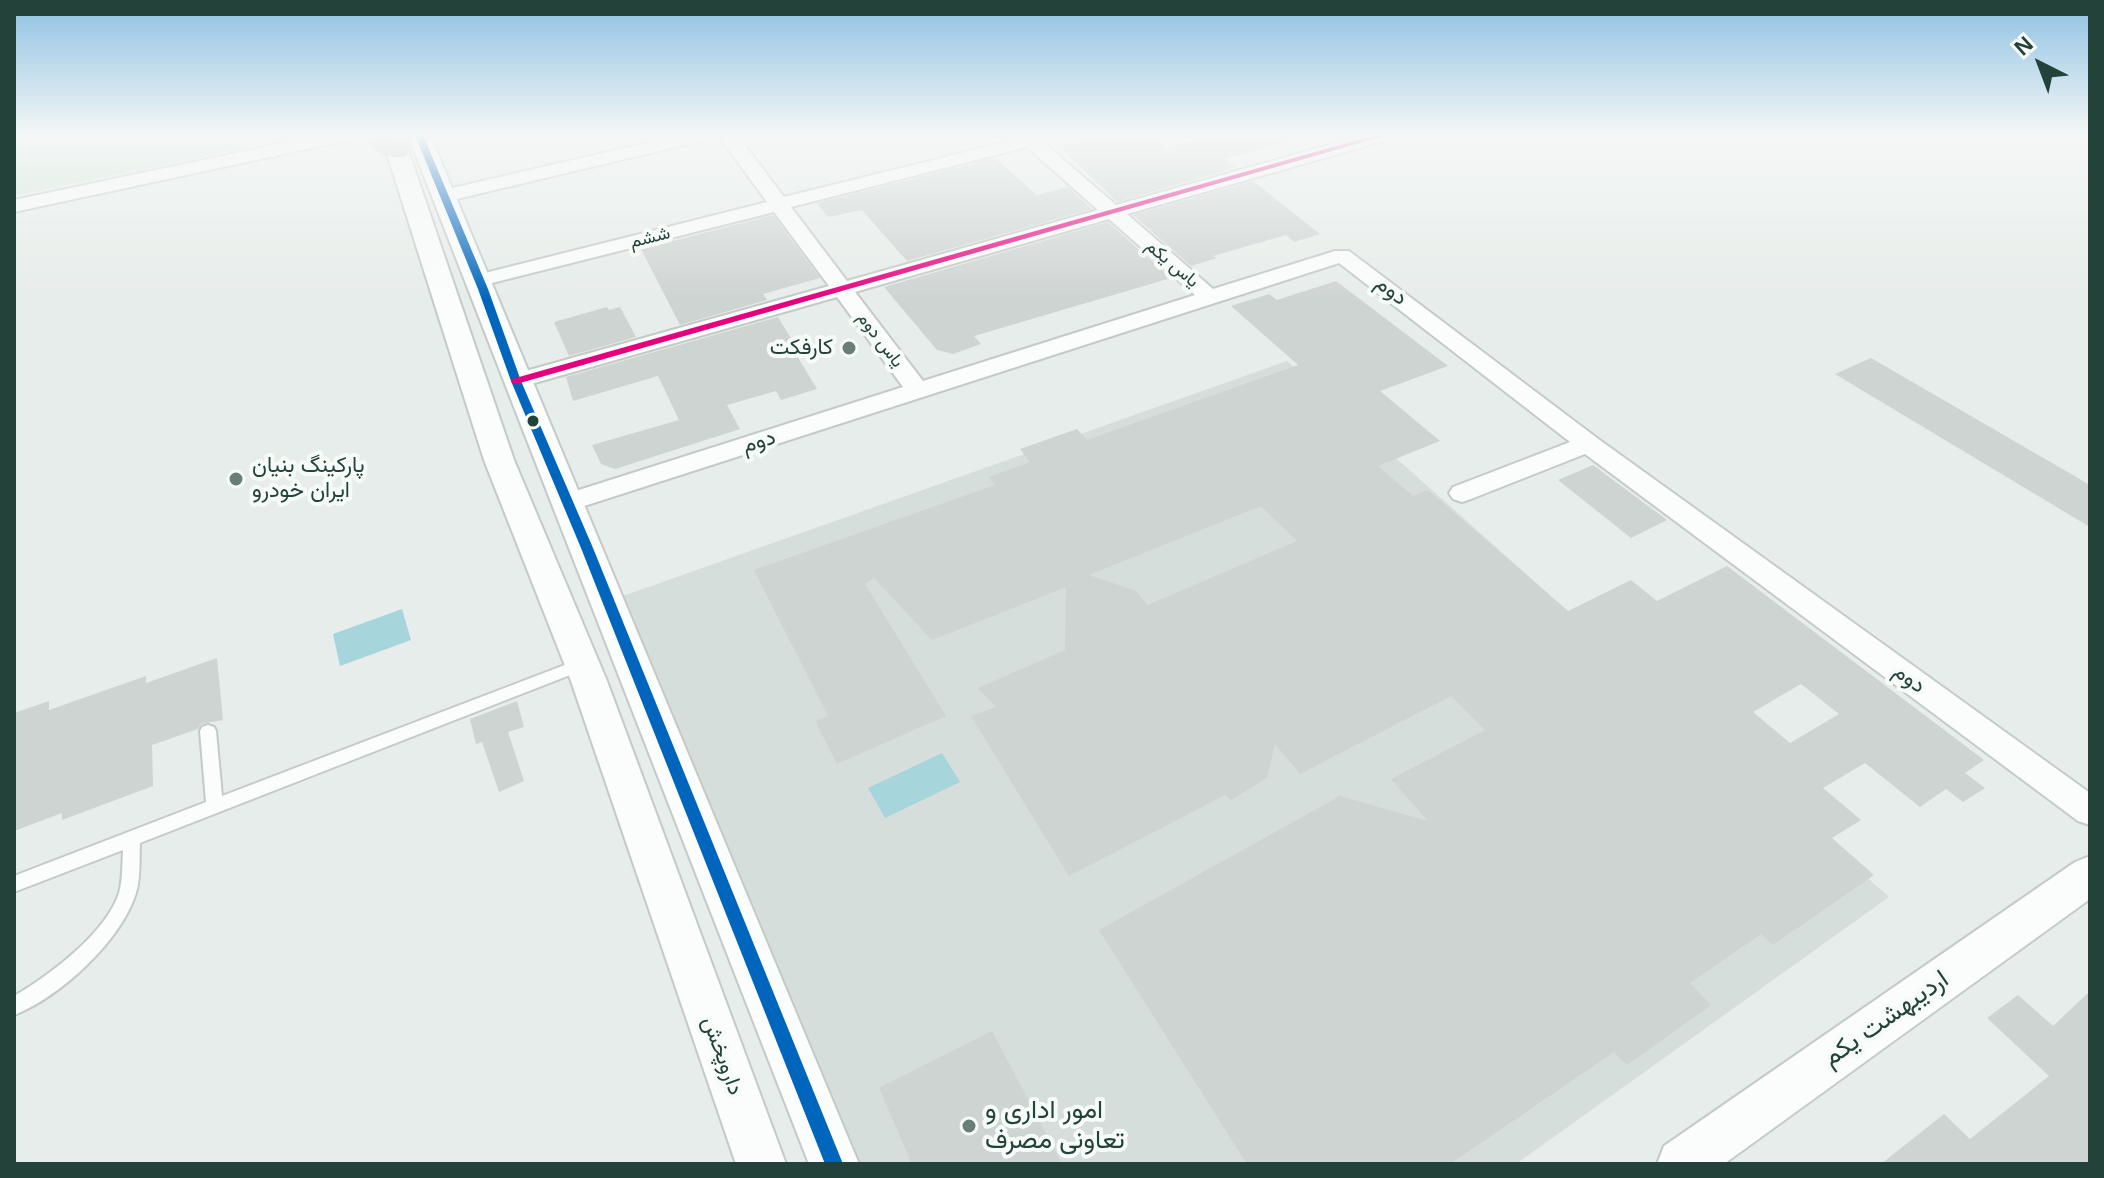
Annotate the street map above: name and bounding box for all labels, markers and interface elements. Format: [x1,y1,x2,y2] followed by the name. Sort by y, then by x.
[2000,24,2080,104] north arrow
[2009,31,2038,60] text: N
[628,223,672,253] street label: ششم
[1141,236,1203,292] street label: یاس یکم
[1370,270,1412,312] street label: دوم
[852,308,908,372] street label: یاس دوم
[770,335,833,361] place label: کارفکت
[840,339,858,357] marker: کارفکت
[525,413,541,429] unlabelled marker
[739,424,779,460] street label: دوم
[252,453,365,504] place label: پارکینگ بنیان ایران خودرو
[227,470,245,488] marker: پارکینگ بنیان ایران خودرو
[1888,659,1930,699] street label: دوم
[1817,964,1955,1074] street label: اردیبهشت یکم
[696,1013,748,1099] street label: داروپخش
[985,1095,1125,1156] place label: امور اداری و تعاونی مصرف
[960,1117,978,1135] marker: امور اداری و تعاونی مصرف

